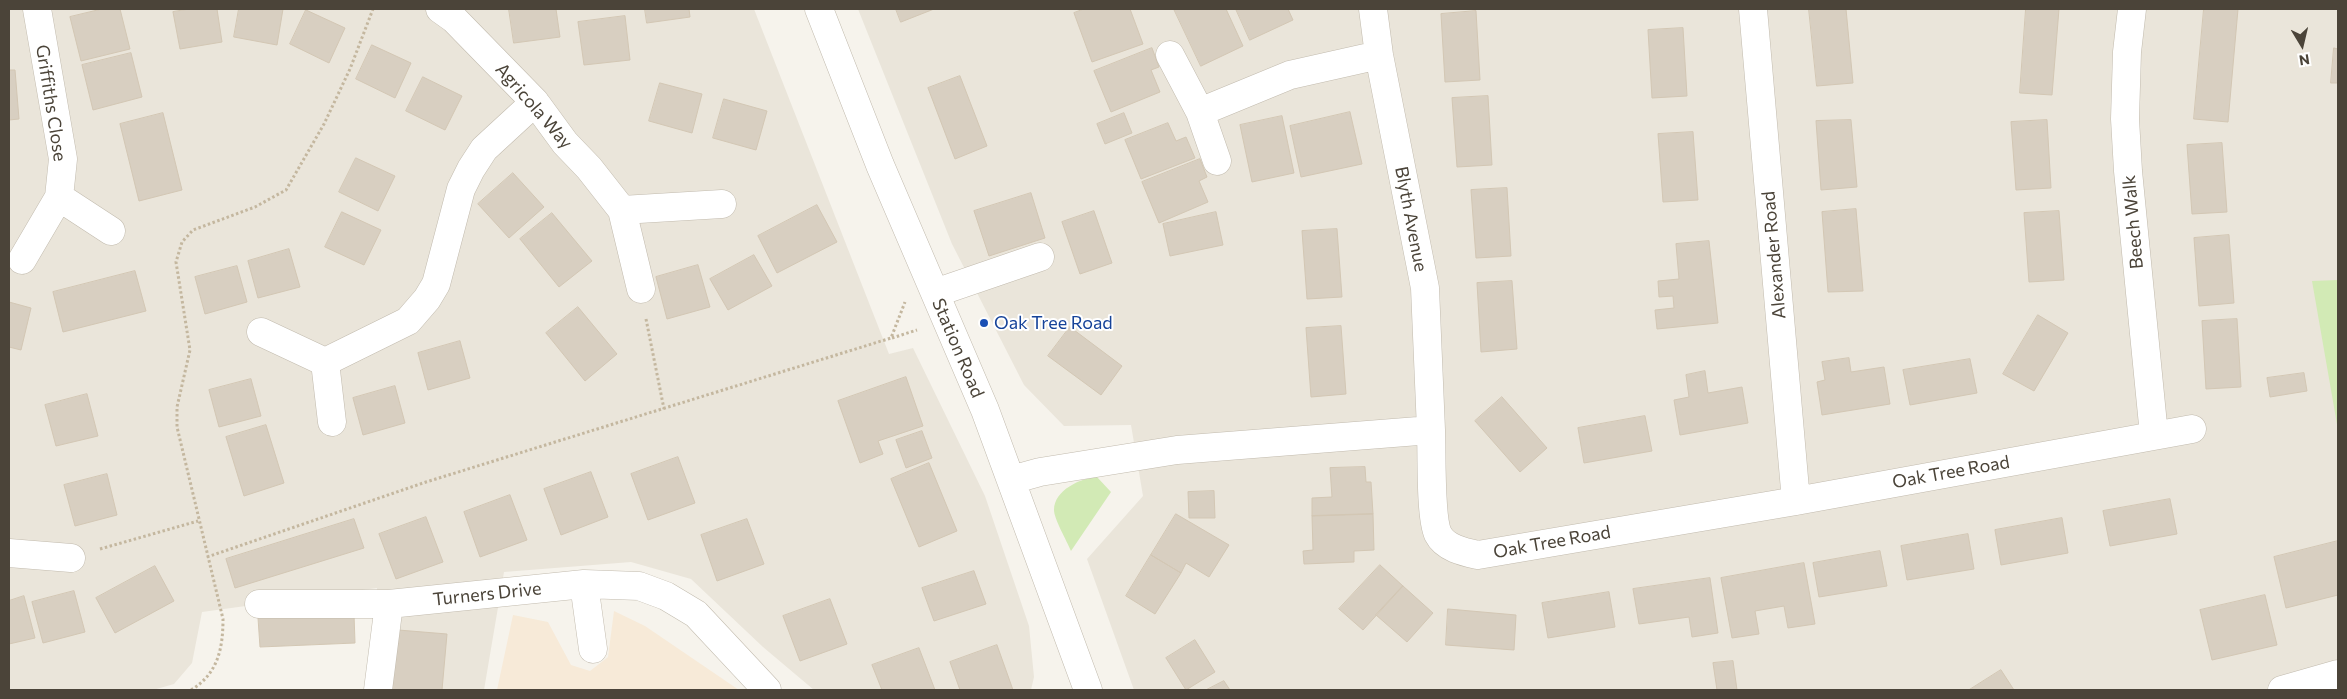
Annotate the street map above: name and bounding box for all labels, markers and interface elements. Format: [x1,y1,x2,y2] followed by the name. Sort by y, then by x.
[2277,20,2327,70] north arrow
[31,43,71,163] street label: Griffiths Close
[2298,51,2311,70] text: N
[491,59,577,153] street label: Agricola Way
[1390,165,1432,273] street label: Blyth Avenue
[2118,174,2148,270] street label: Beech Walk
[1758,190,1790,320] street label: Alexander Road
[927,295,989,401] street label: Station Road
[994,312,1113,334] place label: Oak Tree Road
[978,317,990,329] marker: Oak Tree Road
[1891,451,2011,493] street label: Oak Tree Road
[1492,521,1612,563] street label: Oak Tree Road
[432,578,542,610] street label: Turners Drive

